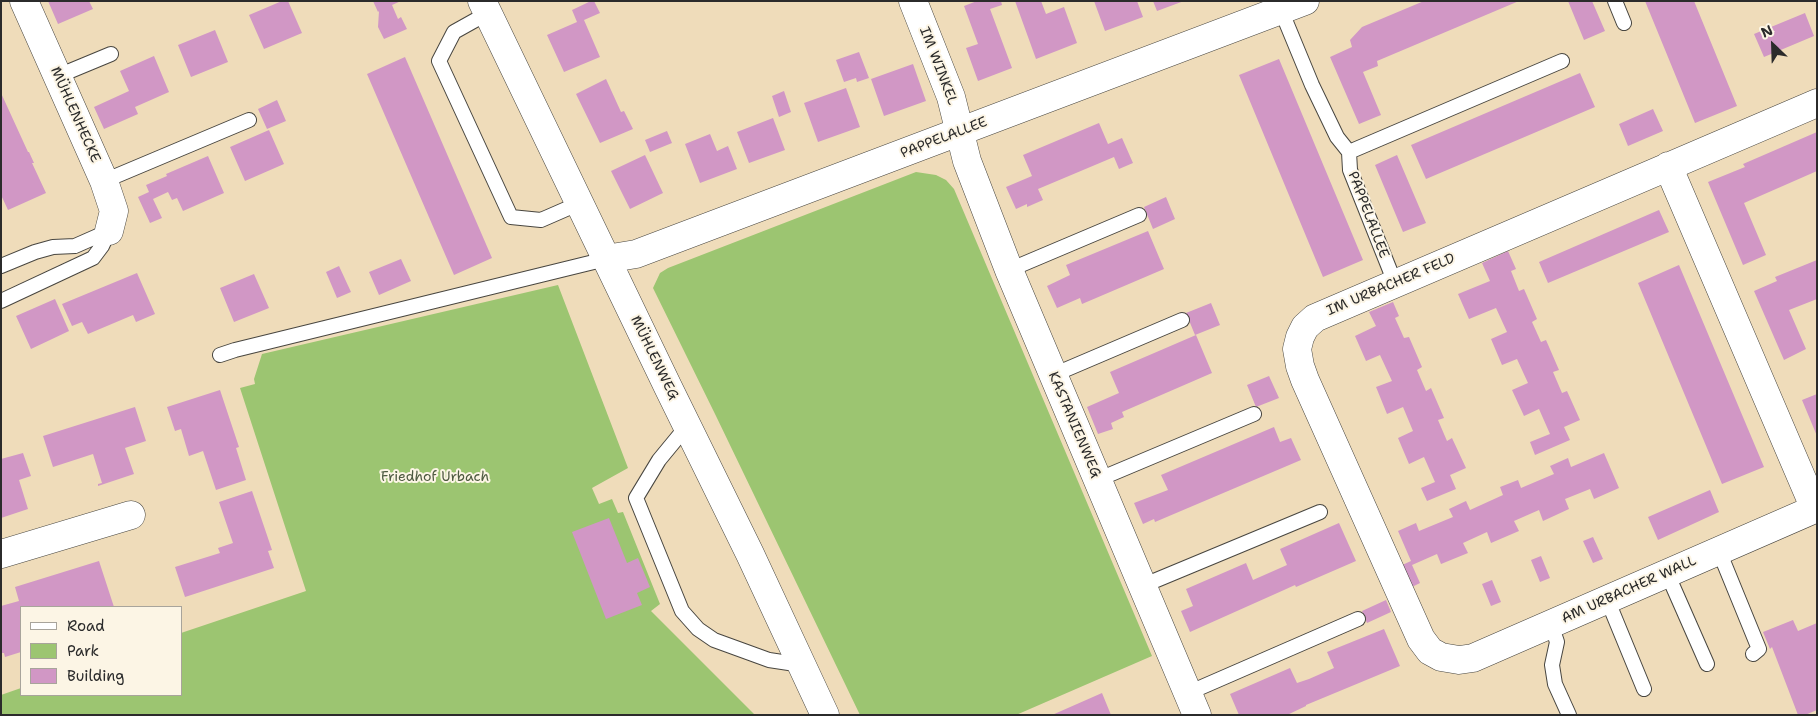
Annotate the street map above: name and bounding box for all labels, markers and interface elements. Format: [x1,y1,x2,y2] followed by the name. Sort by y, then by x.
[1748,20,1798,70] north arrow
[1758,21,1776,42] text: N
[915,25,961,107] street label: IM WINKEL
[46,64,104,166] street label: MÜHLENHECKE
[898,114,990,162] street label: PAPPELALLEE
[1344,169,1392,261] street label: PAPPELALLEE
[1324,250,1458,320] street label: IM URBACHER FELD
[626,313,682,403] street label: MÜHLENWEG
[1044,369,1104,481] street label: KASTANIENWEG
[381,469,489,485] park label: Friedhof Urbach
[1559,553,1699,627] street label: AM URBACHER WALL
[20,606,182,696] legend
[67,616,105,636] text: Road
[67,641,99,661] text: Park
[67,666,124,686] text: Building

